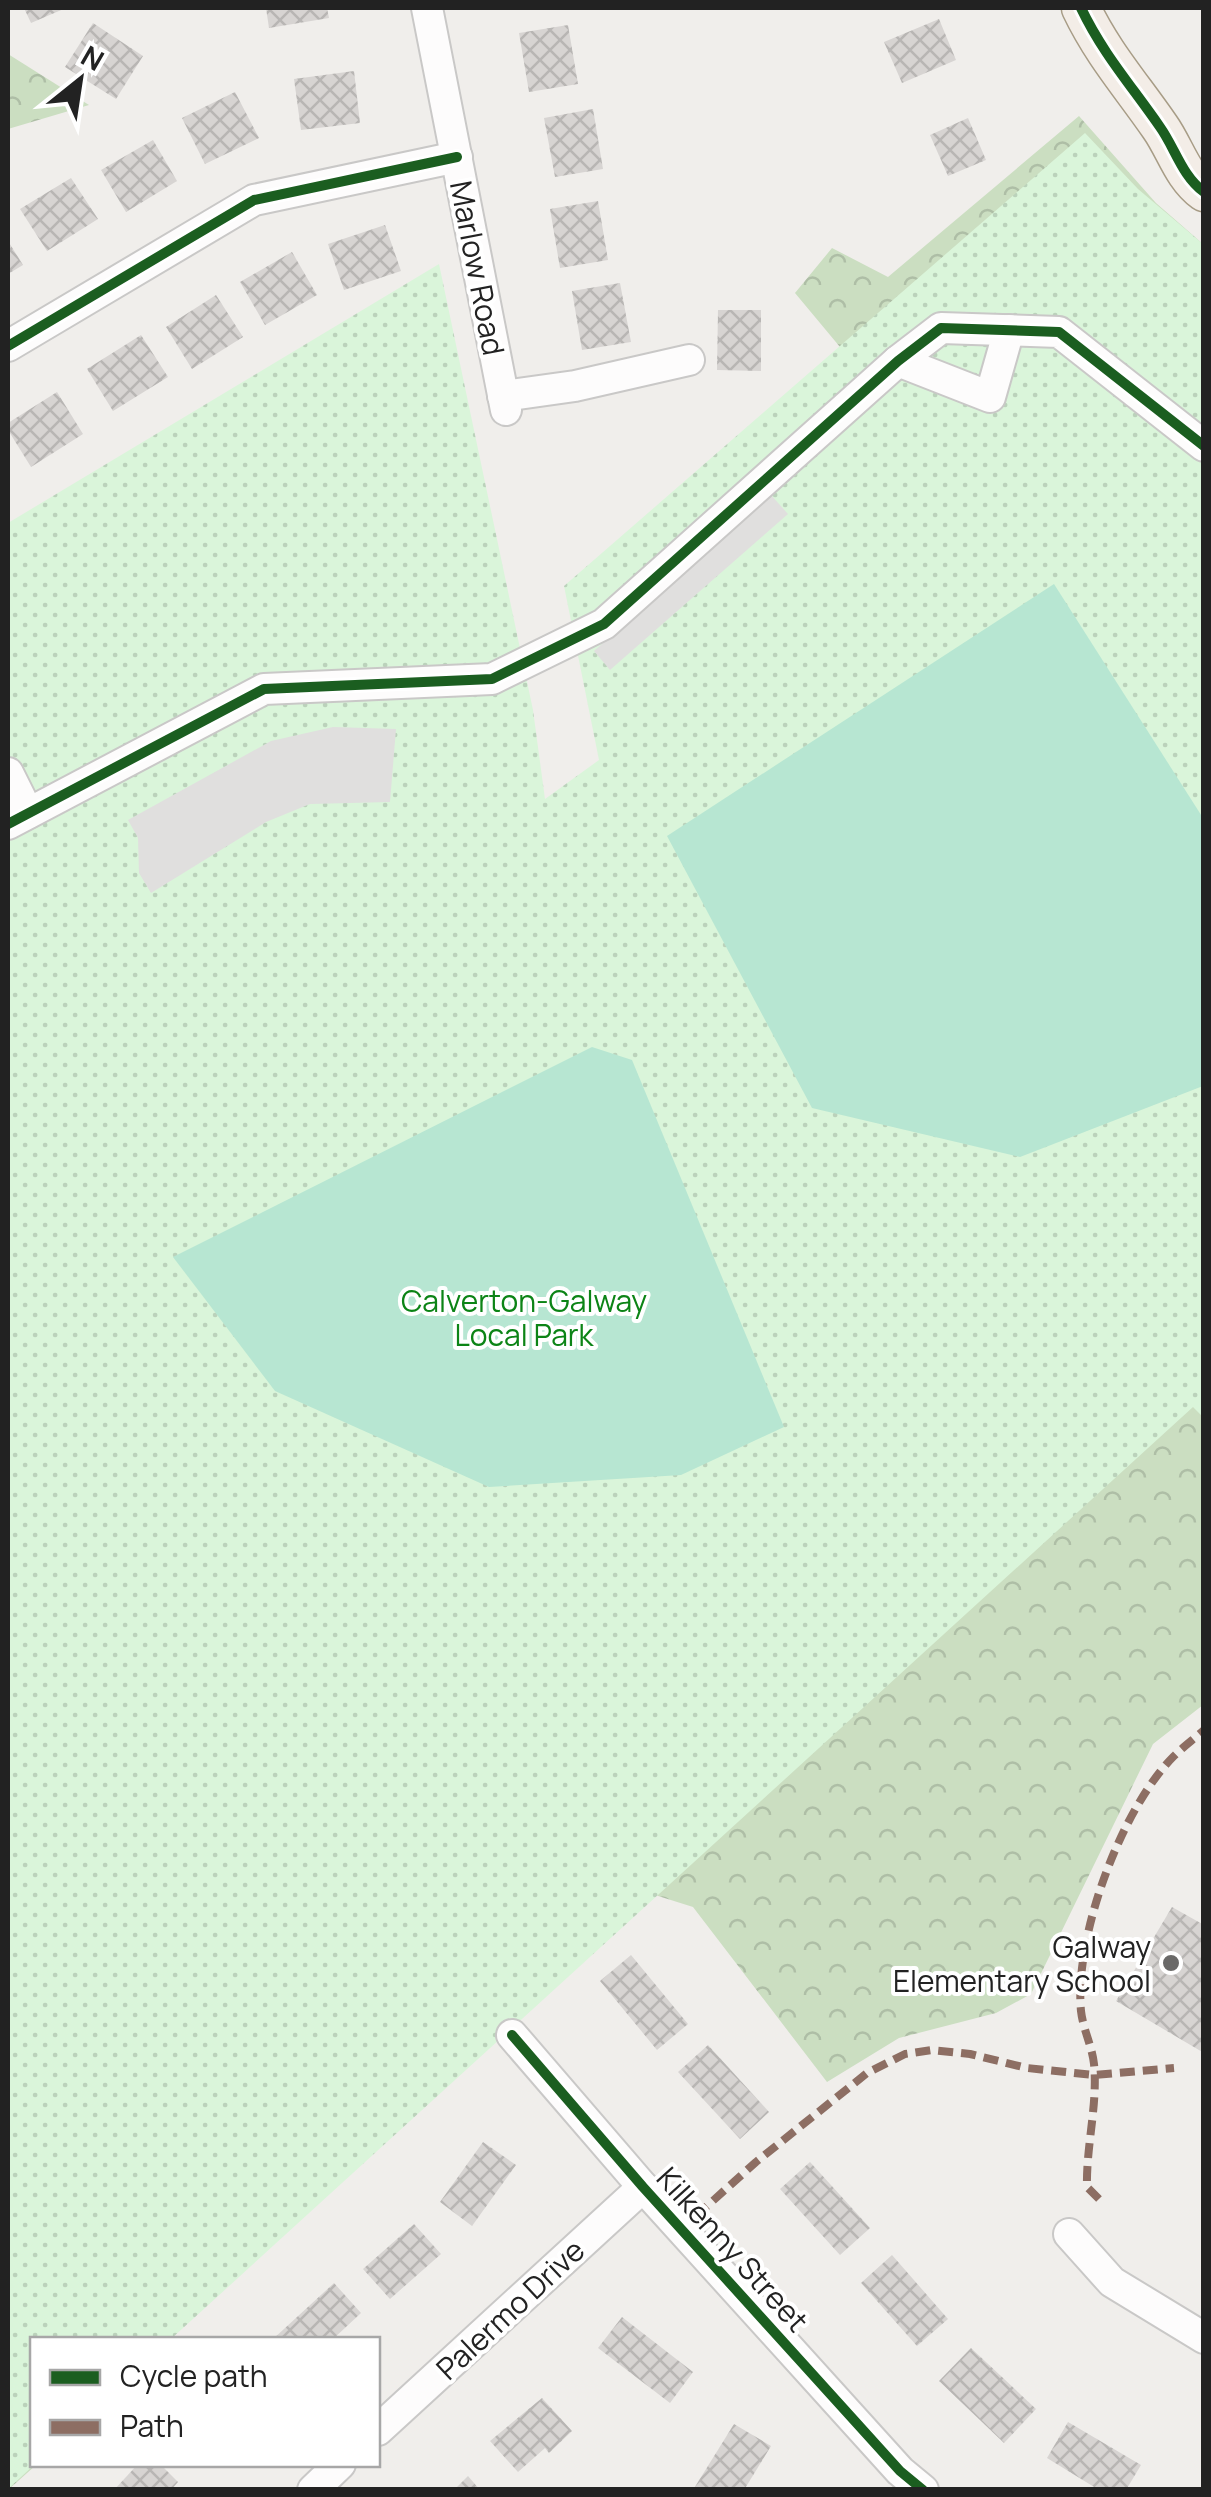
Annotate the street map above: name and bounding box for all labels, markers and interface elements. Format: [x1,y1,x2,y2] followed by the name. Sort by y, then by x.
[30,30,130,130] north arrow
[75,36,111,79] text: N
[441,177,515,359] street label: Marlow Road
[401,1280,647,1355] park label: Calverton-Galway Local Park
[893,1926,1151,2001] place label: Galway Elementary School
[1160,1952,1182,1974] marker: Galway Elementary School
[648,2158,818,2340] street label: Kilkenny Street
[427,2230,593,2388] street label: Palermo Drive
[30,2337,380,2467] legend
[120,2355,268,2396] text: Cycle path
[120,2405,184,2446] text: Path

